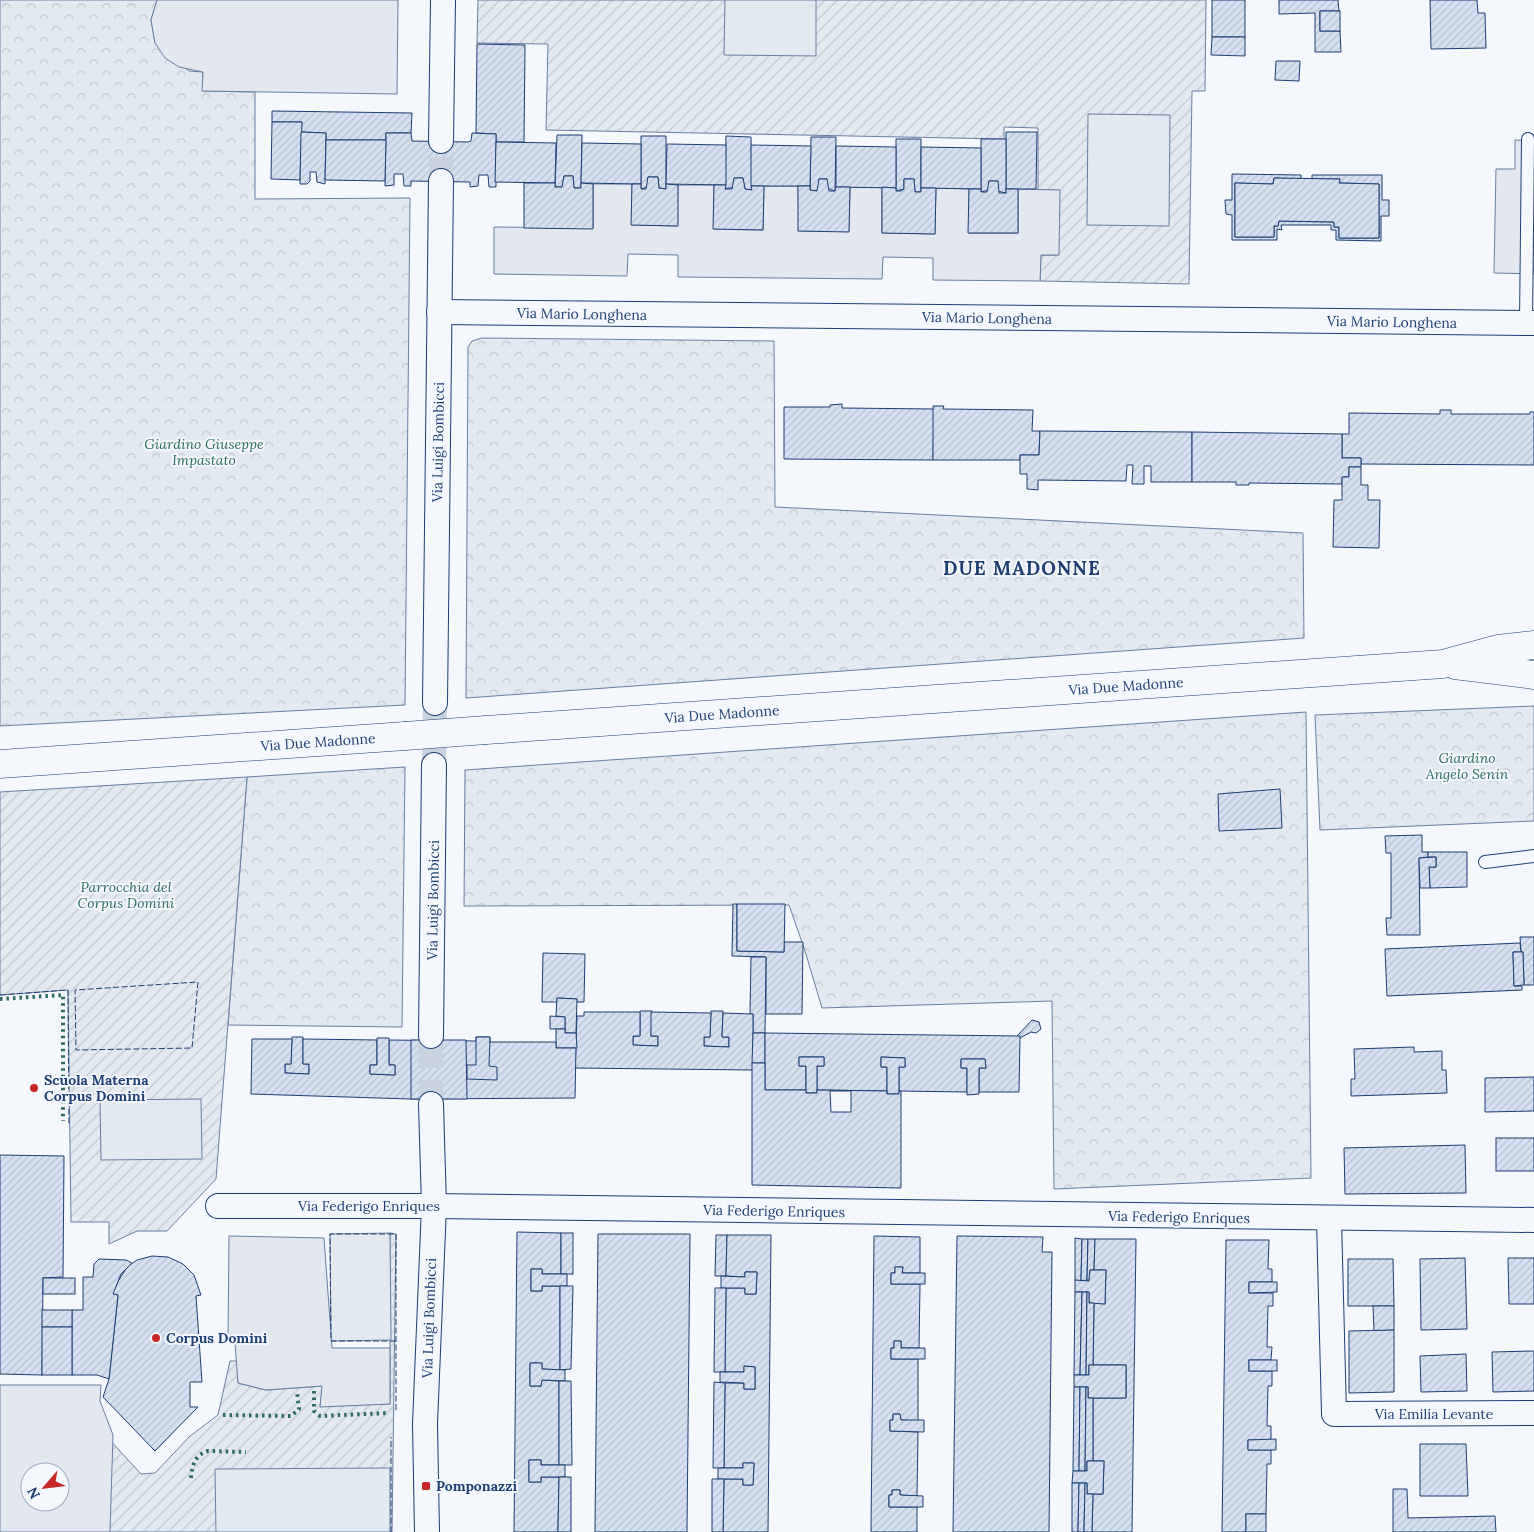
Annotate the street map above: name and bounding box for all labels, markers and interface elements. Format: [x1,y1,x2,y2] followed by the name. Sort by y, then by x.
[516,304,647,324] street label: Via Mario Longhena
[921,308,1052,328] street label: Via Mario Longhena
[1326,312,1457,332] street label: Via Mario Longhena
[428,382,448,503] street label: Via Luigi Bombicci
[144,435,264,469] park label: Giardino Giuseppe Impastato
[943,556,1101,580] district label: DUE MADONNE
[1067,673,1184,699] street label: Via Due Madonne
[663,701,780,727] street label: Via Due Madonne
[259,729,376,755] street label: Via Due Madonne
[1425,749,1509,783] park label: Giardino Angelo Senin
[423,840,443,961] street label: Via Luigi Bombicci
[78,878,175,912] park label: Parrocchia del Corpus Domini
[44,1071,149,1105] place label: Scuola Materna Corpus Domini
[28,1082,40,1094] marker: Scuola Materna Corpus Domini
[297,1197,440,1215] street label: Via Federigo Enriques
[702,1201,845,1221] street label: Via Federigo Enriques
[1107,1207,1250,1227] street label: Via Federigo Enriques
[418,1258,440,1379] street label: Via Luigi Bombicci
[166,1329,268,1347] place label: Corpus Domini
[150,1332,162,1344] marker: Corpus Domini
[1374,1405,1494,1423] street label: Via Emilia Levante
[20,1462,70,1512] north arrow
[436,1477,517,1495] place label: Pomponazzi
[420,1480,432,1492] marker: Pomponazzi
[23,1484,44,1502] text: N

